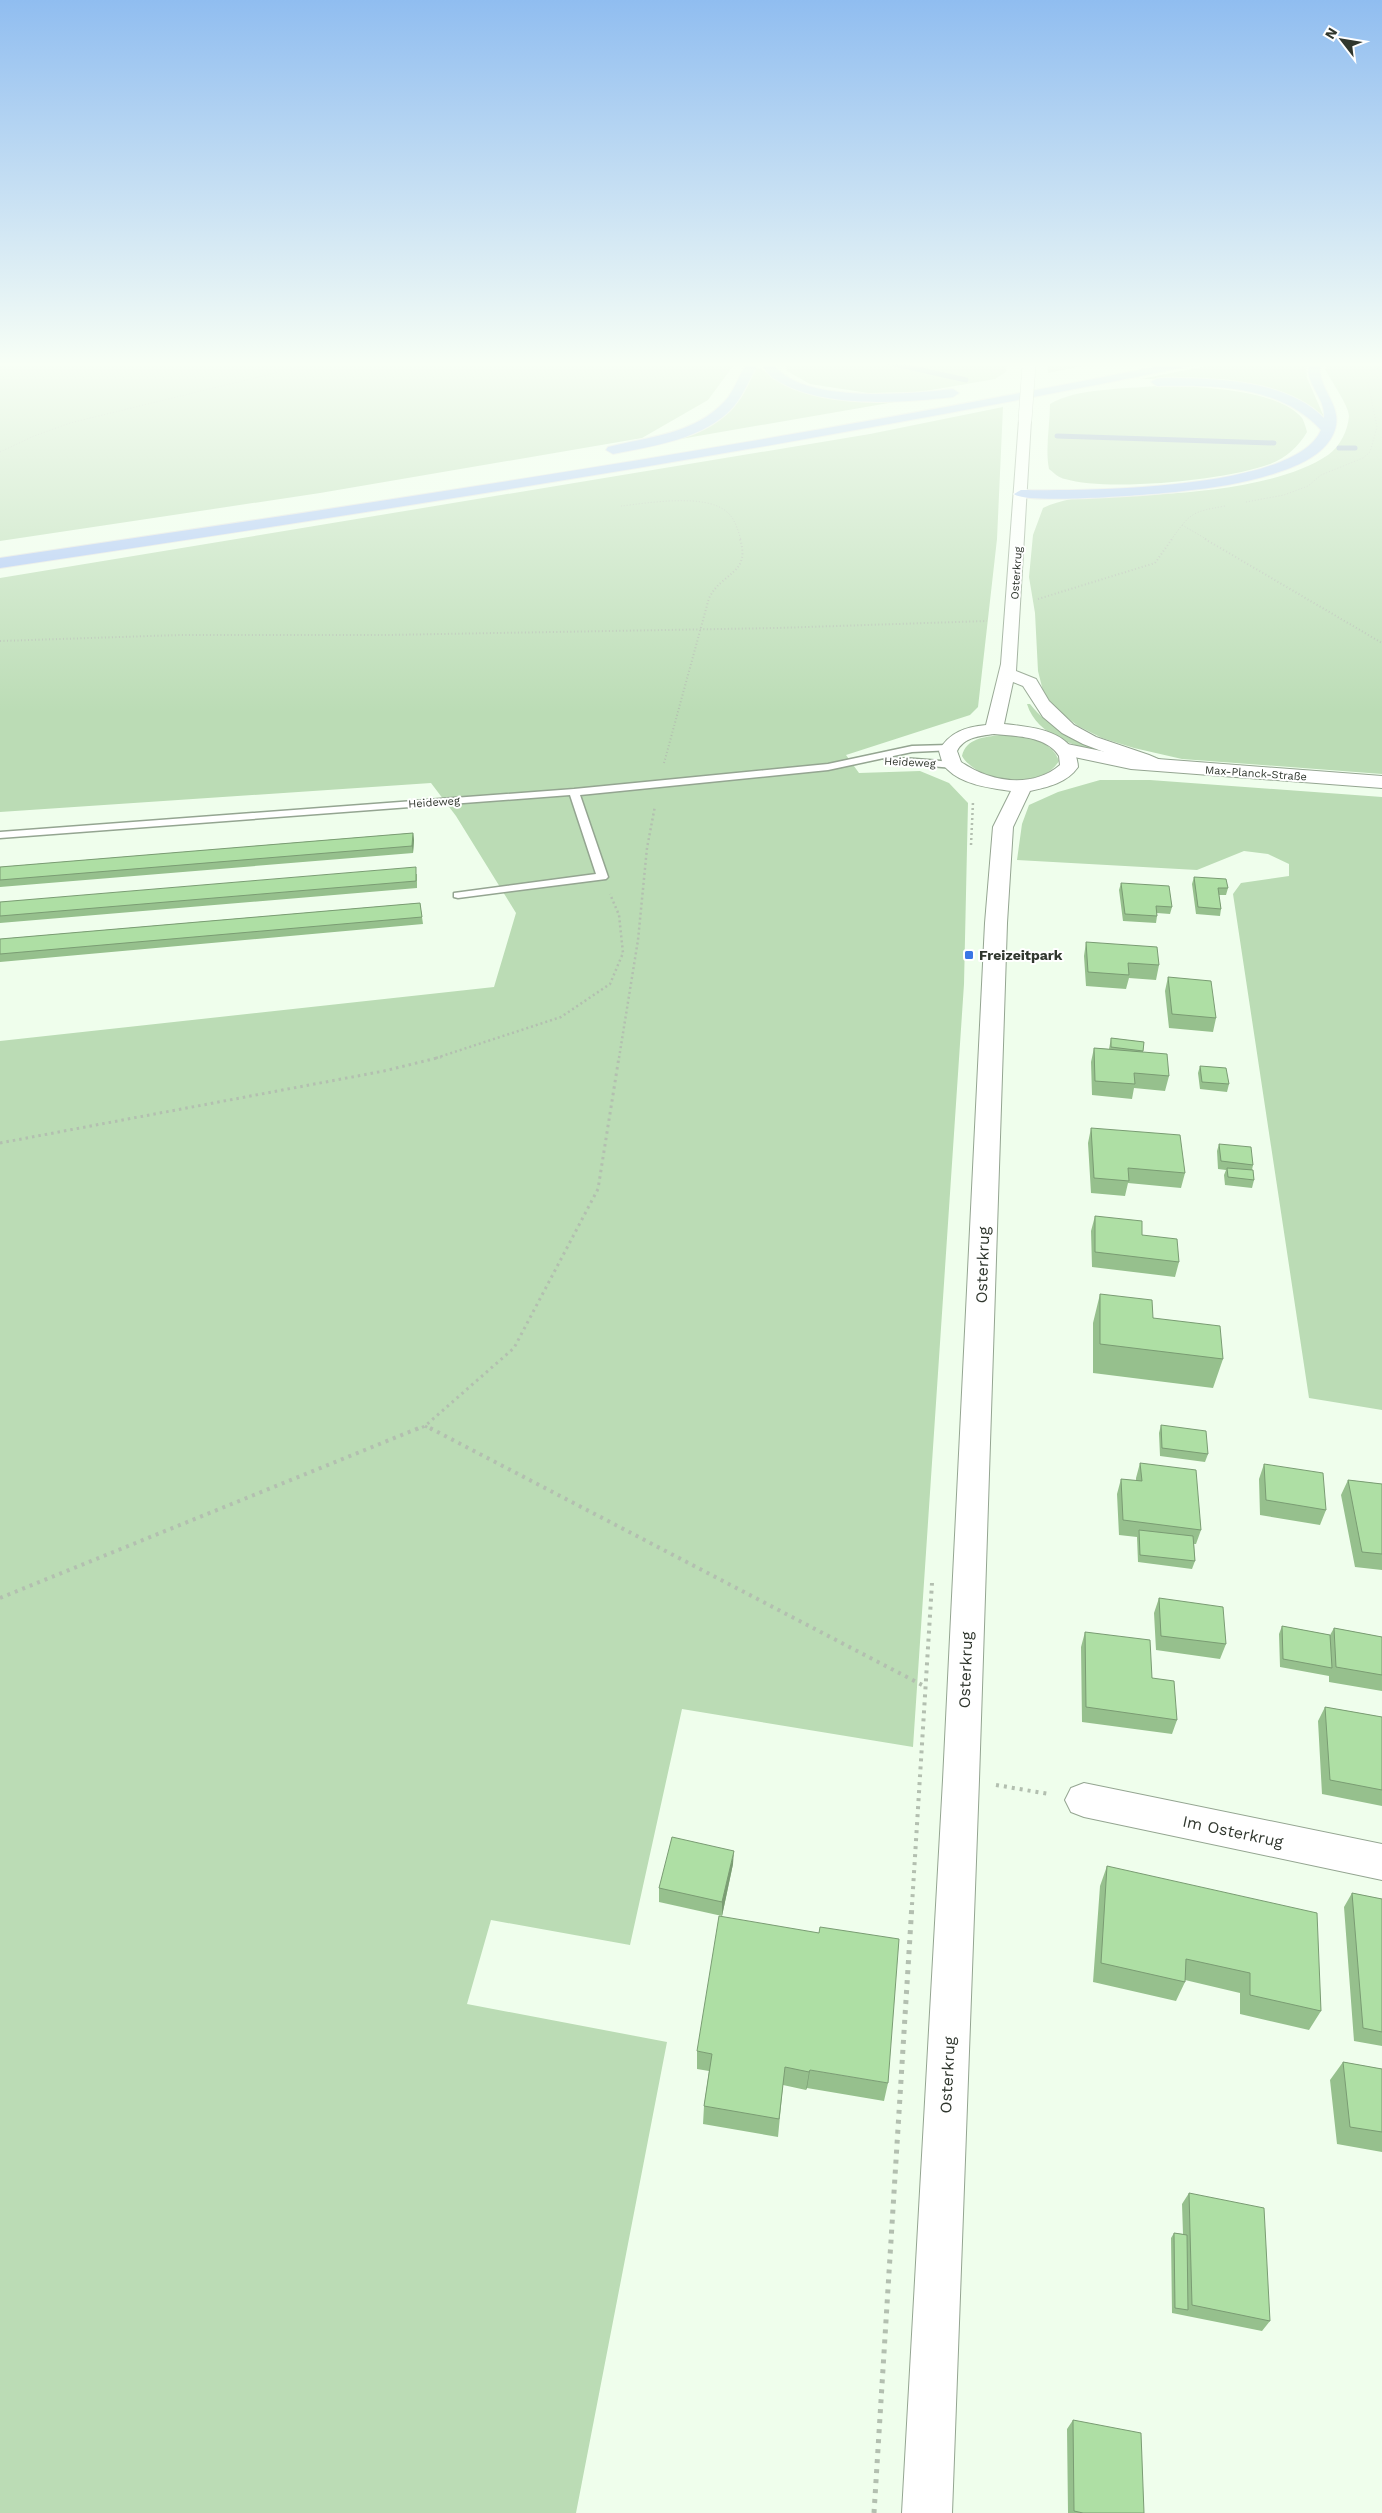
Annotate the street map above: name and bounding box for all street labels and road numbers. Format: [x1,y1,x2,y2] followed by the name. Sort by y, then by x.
[1008,546,1025,600] street label: Osterkrug
[884,755,936,770] street label: Heideweg
[1205,763,1307,784] street label: Max-Planck-Straße
[408,794,460,811] street label: Heideweg
[972,1226,993,1304] street label: Osterkrug
[955,1631,976,1709] street label: Osterkrug
[1181,1812,1285,1852] street label: Im Osterkrug
[936,2036,959,2114] street label: Osterkrug

